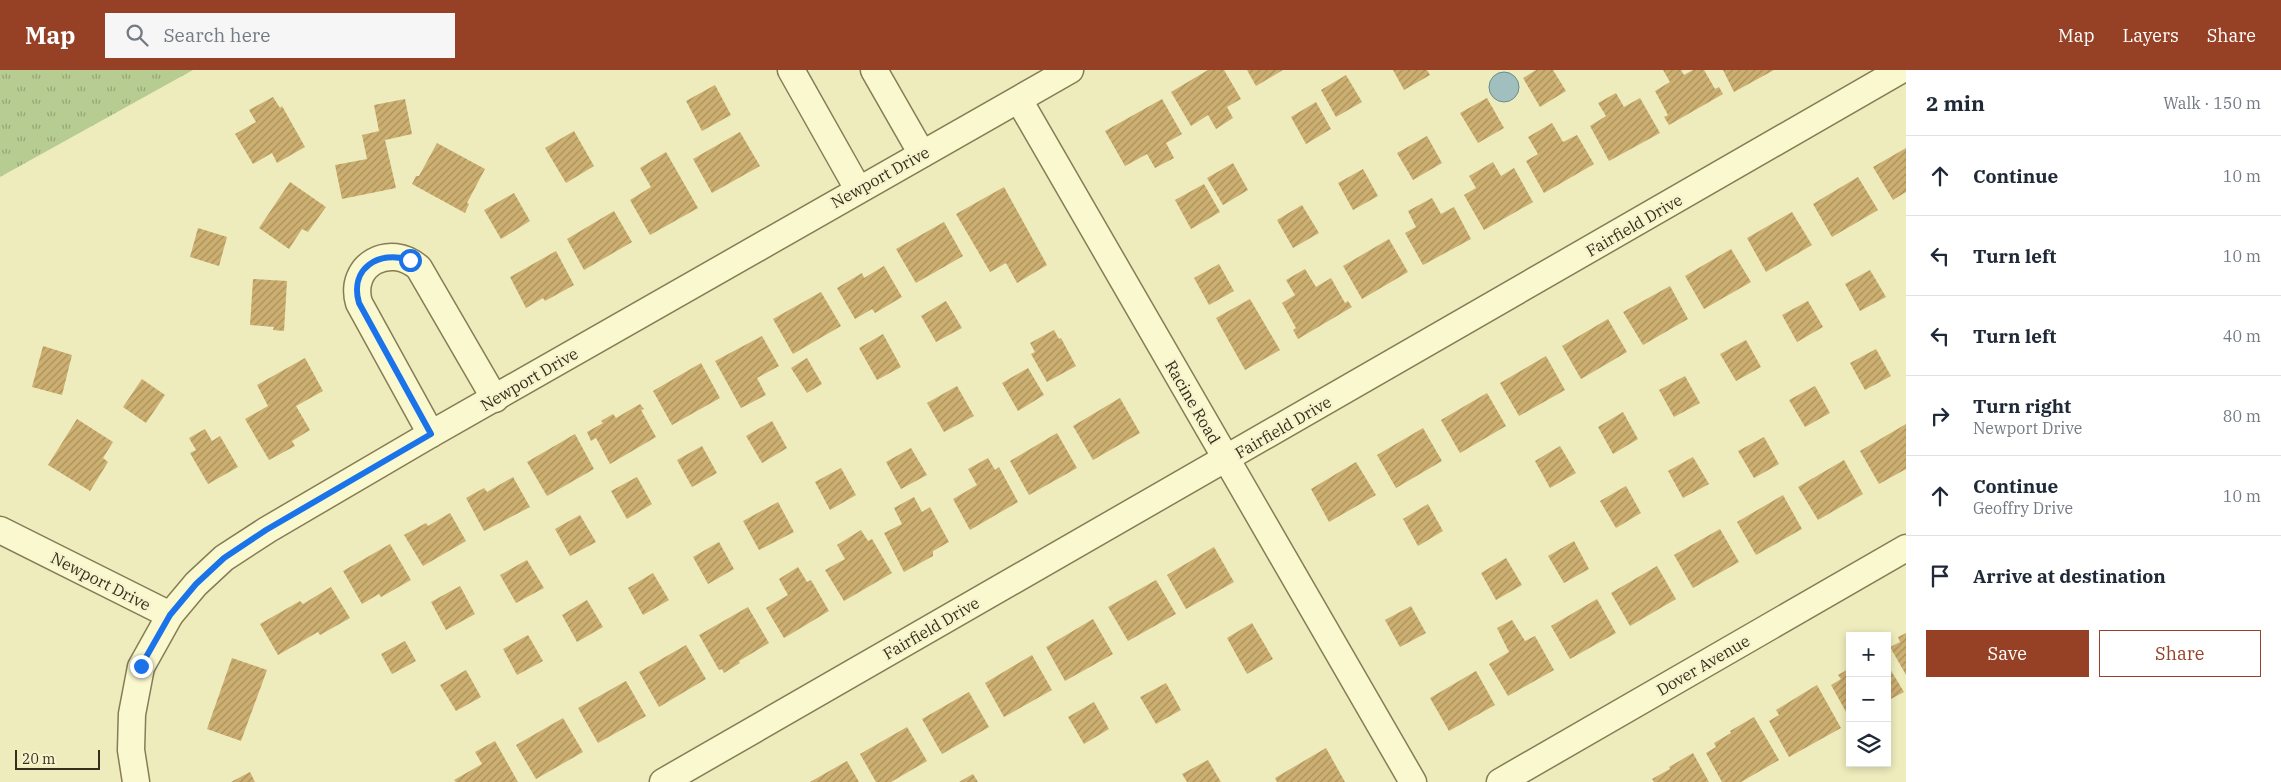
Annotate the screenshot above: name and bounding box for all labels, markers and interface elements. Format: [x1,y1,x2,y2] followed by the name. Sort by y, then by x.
[105,13,455,58] search box
[25,19,75,51] text: Map
[123,21,151,49] icon: search
[163,23,270,47] text: Search here
[2058,24,2095,47] text: Map
[2123,24,2179,47] text: Layers
[2207,24,2256,47] text: Share
[1926,89,1985,117] text: 2 min
[2163,93,2261,113] text: Walk · 150 m
[827,142,933,212] street label: Newport Drive
[1926,162,1954,190] icon: ahead
[1973,164,2058,188] text: Continue
[2223,166,2261,186] text: 10 m
[1582,189,1686,261] street label: Fairfield Drive
[1926,242,1954,270] icon: left
[1973,244,2056,268] text: Turn left
[2223,246,2261,266] text: 10 m
[399,249,422,272] route start
[1926,322,1954,350] icon: left
[1973,324,2056,348] text: Turn left
[2223,326,2261,346] text: 40 m
[477,343,581,415] street label: Newport Drive
[1161,357,1225,448] street label: Racine Road
[1231,391,1335,463] street label: Fairfield Drive
[1973,394,2071,418] text: Turn right
[1926,402,1954,430] icon: right
[2223,406,2261,426] text: 80 m
[1973,418,2082,438] text: Newport Drive
[1973,474,2058,498] text: Continue
[1926,482,1954,510] icon: ahead
[2223,486,2261,506] text: 10 m
[1973,498,2073,518] text: Geoffry Drive
[48,547,154,615] street label: Newport Drive
[1926,562,1954,590] icon: arrive
[1973,564,2166,588] text: Arrive at destination
[879,592,983,664] street label: Fairfield Drive
[1653,630,1753,700] street label: Dover Avenue
[1926,630,2089,677] button: Save
[2099,630,2261,677] button: Share
[1846,632,1891,767] map controls
[1846,632,1891,677] button: +
[130,655,153,678] route end
[1846,677,1891,722] button: −
[1846,722,1891,767] button: layers
[15,747,100,770] scale bar
[22,750,55,768] text: 20 m

